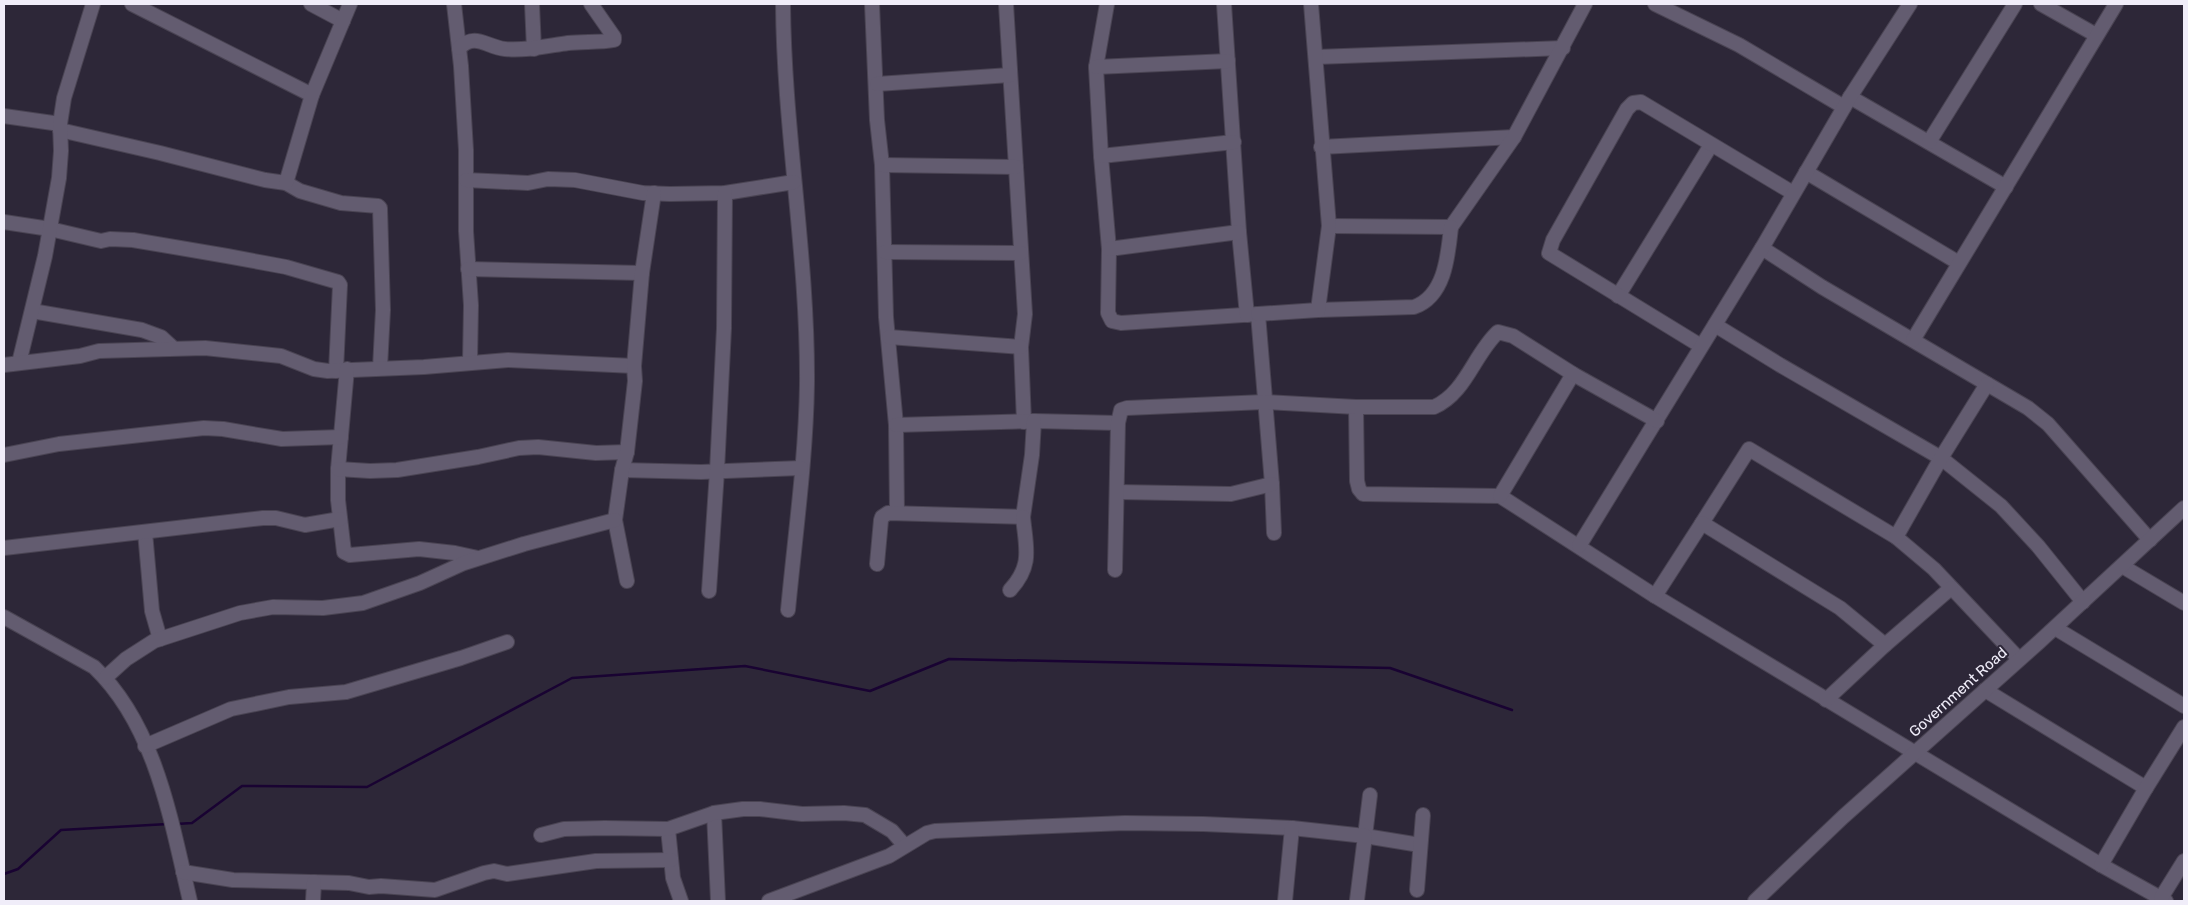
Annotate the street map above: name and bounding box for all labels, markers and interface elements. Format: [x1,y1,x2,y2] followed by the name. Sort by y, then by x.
[1905,643,2011,741] street label: Government Road

